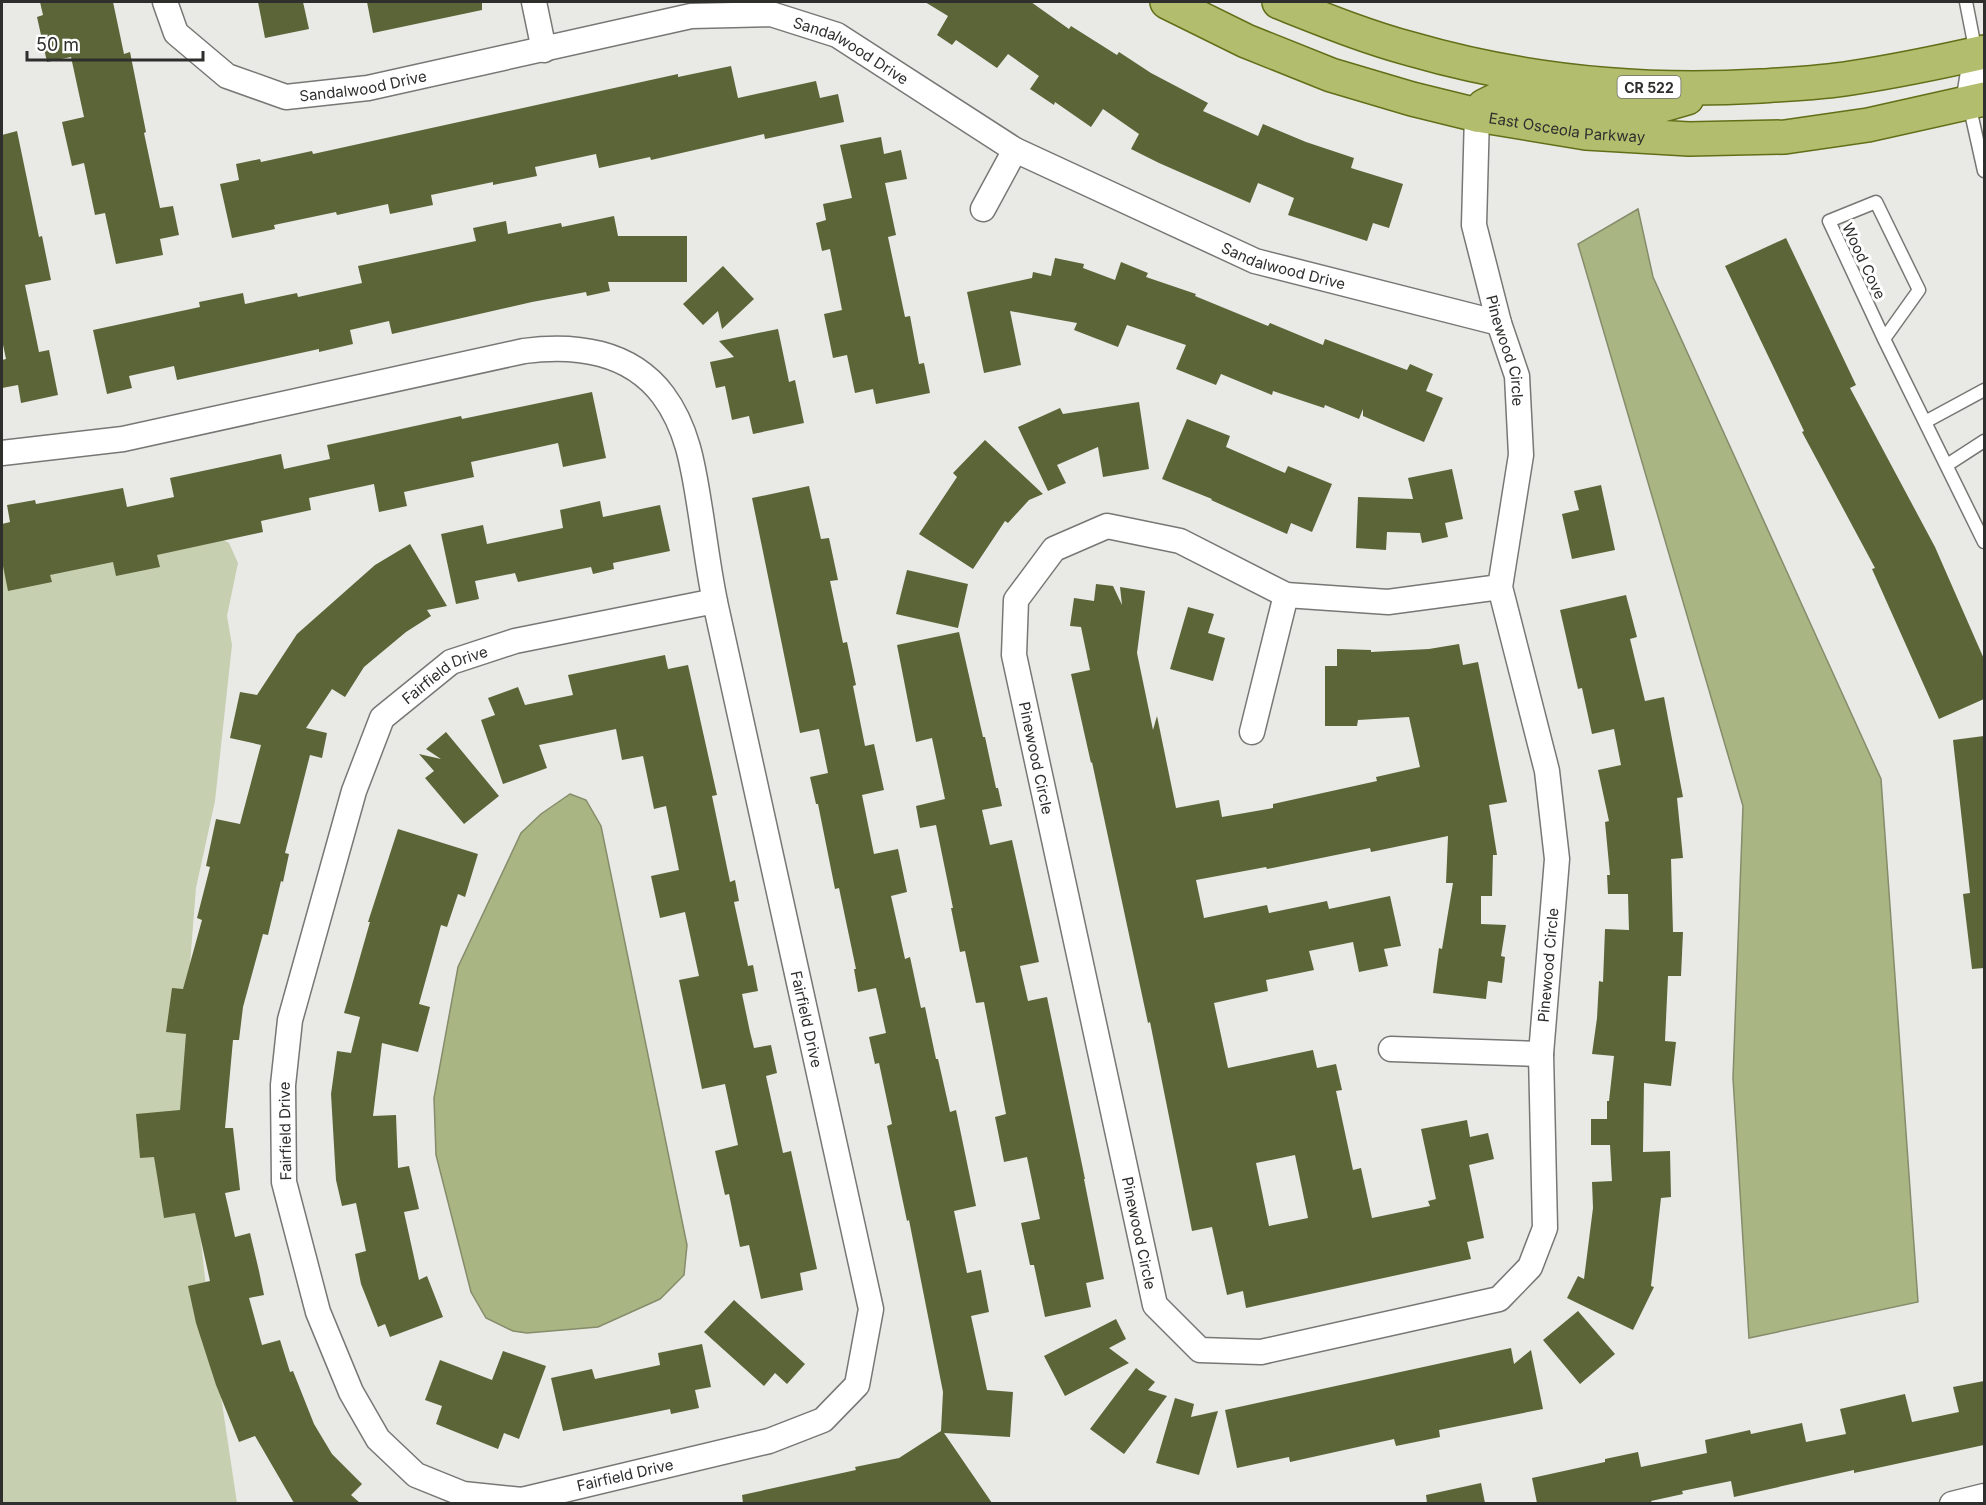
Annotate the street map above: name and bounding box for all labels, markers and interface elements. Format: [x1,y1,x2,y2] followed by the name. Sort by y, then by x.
[791,12,912,88] street label: Sandalwood Drive
[27,24,202,62] scale bar
[36,34,79,55] text: 50 m
[298,66,428,105] street label: Sandalwood Drive
[1618,76,1680,98] road number: CR 522
[1487,108,1646,146] street label: East Osceola Parkway
[1838,220,1890,302] street label: Wood Cove
[1219,237,1348,293] street label: Sandalwood Drive
[1483,293,1528,407] street label: Pinewood Circle
[398,641,490,708] street label: Fairfield Drive
[1015,700,1057,816] street label: Pinewood Circle
[1534,907,1562,1023] street label: Pinewood Circle
[787,969,827,1069] street label: Fairfield Drive
[275,1082,295,1180] street label: Fairfield Drive
[1118,1175,1160,1291] street label: Pinewood Circle
[575,1455,675,1495] street label: Fairfield Drive

